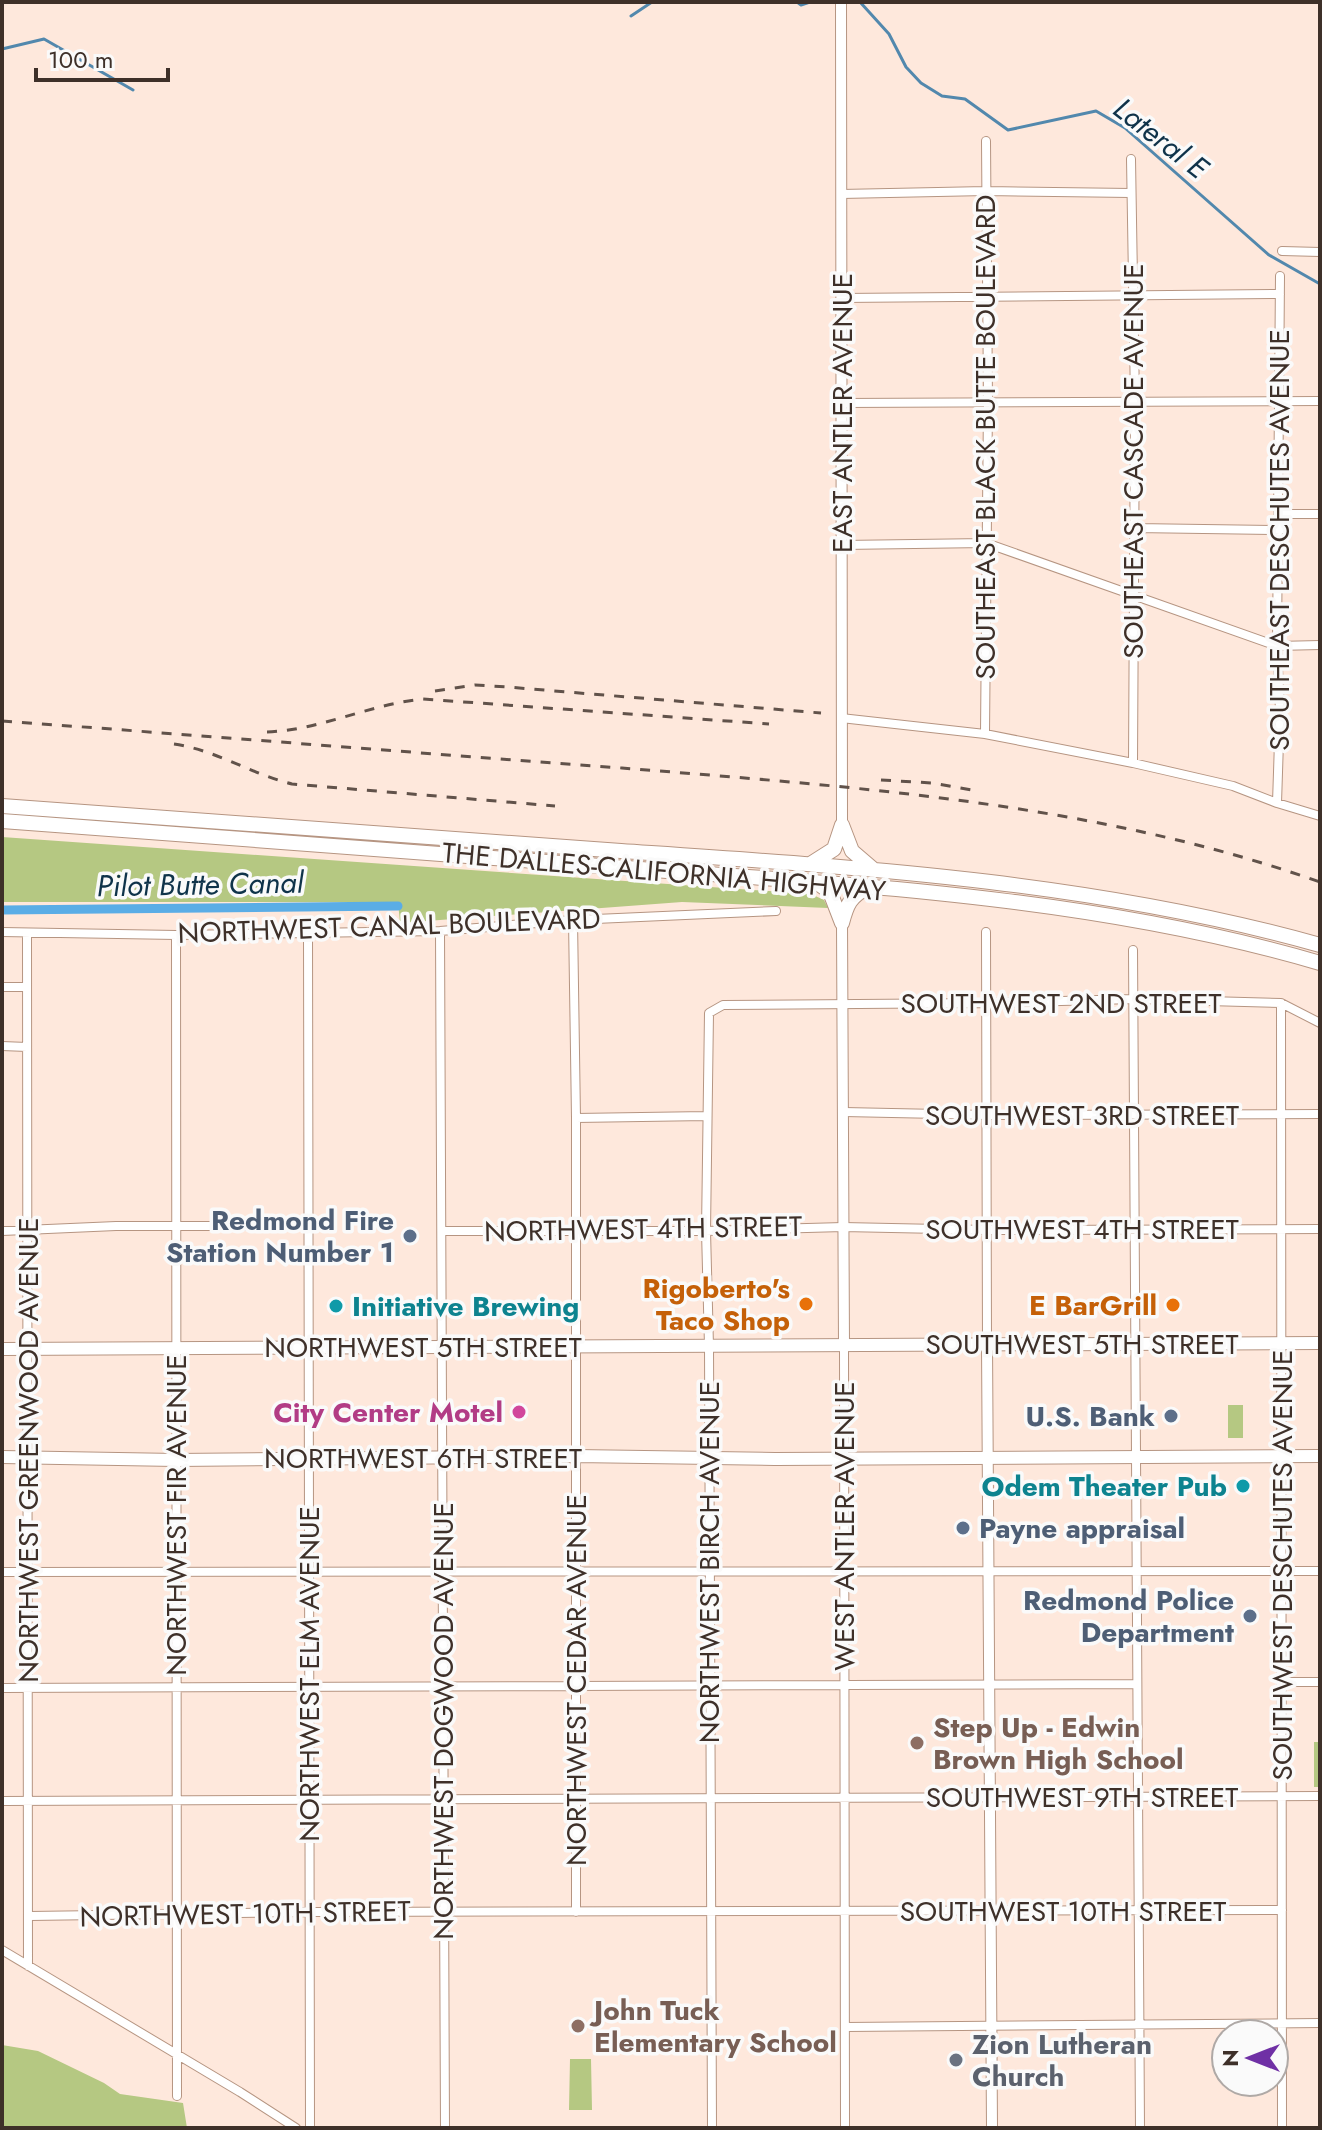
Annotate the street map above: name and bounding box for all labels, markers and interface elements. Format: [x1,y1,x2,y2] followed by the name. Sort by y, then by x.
[36,32,168,82] scale bar
[48,42,114,77] text: 100 m
[1104,87,1218,189] water label: Lateral E
[965,195,1006,679] street label: SOUTHEAST BLACK BUTTE BOULEVARD
[1113,263,1154,659] street label: SOUTHEAST CASCADE AVENUE
[822,273,863,553] street label: EAST ANTLER AVENUE
[1259,329,1300,751] street label: SOUTHEAST DESCHUTES AVENUE
[441,832,888,912] street label: THE DALLES-CALIFORNIA HIGHWAY
[96,861,305,907] water label: Pilot Butte Canal
[177,898,601,954] street label: NORTHWEST CANAL BOULEVARD
[901,983,1221,1024] street label: SOUTHWEST 2ND STREET
[925,1095,1239,1136] street label: SOUTHWEST 3RD STREET
[166,1200,394,1273] place label: Redmond Fire Station Number 1
[484,1206,802,1252] street label: NORTHWEST 4TH STREET
[925,1209,1239,1250] street label: SOUTHWEST 4TH STREET
[8,1217,49,1683] street label: NORTHWEST GREENWOOD AVENUE
[401,1227,419,1245] marker: Redmond Fire Station Number 1
[643,1268,790,1341] place label: Rigoberto's Taco Shop
[1029,1285,1157,1326] place label: E BarGrill
[352,1286,579,1327] place label: Initiative Brewing
[797,1295,815,1313] marker: Rigoberto's Taco Shop
[1164,1296,1182,1314] marker: E BarGrill
[327,1297,345,1315] marker: Initiative Brewing
[925,1324,1239,1365] street label: SOUTHWEST 5TH STREET
[264,1327,582,1368] street label: NORTHWEST 5TH STREET
[1262,1350,1303,1780] street label: SOUTHWEST DESCHUTES AVENUE
[156,1354,197,1676] street label: NORTHWEST FIR AVENUE
[689,1381,730,1743] street label: NORTHWEST BIRCH AVENUE
[824,1381,865,1671] street label: WEST ANTLER AVENUE
[273,1392,503,1433] place label: City Center Motel
[1025,1396,1155,1437] place label: U.S. Bank
[510,1403,528,1421] marker: City Center Motel
[1162,1407,1180,1425] marker: U.S. Bank
[264,1438,582,1479] street label: NORTHWEST 6TH STREET
[981,1466,1227,1507] place label: Odem Theater Pub
[1234,1477,1252,1495] marker: Odem Theater Pub
[556,1494,597,1866] street label: NORTHWEST CEDAR AVENUE
[423,1502,464,1940] street label: NORTHWEST DOGWOOD AVENUE
[289,1506,330,1842] street label: NORTHWEST ELM AVENUE
[979,1508,1185,1549] place label: Payne appraisal
[954,1519,972,1537] marker: Payne appraisal
[1023,1580,1234,1653] place label: Redmond Police Department
[1241,1607,1259,1625] marker: Redmond Police Department
[933,1707,1184,1780] place label: Step Up - Edwin Brown High School
[908,1734,926,1752] marker: Step Up - Edwin Brown High School
[926,1777,1238,1818] street label: SOUTHWEST 9TH STREET
[79,1891,411,1937] street label: NORTHWEST 10TH STREET
[900,1891,1226,1932] street label: SOUTHWEST 10TH STREET
[589,1990,837,2063] place label: John Tuck Elementary School
[569,2017,587,2035] marker: John Tuck Elementary School
[1210,2018,1290,2098] north arrow
[972,2024,1152,2097] place label: Zion Lutheran Church
[1214,2049,1246,2067] text: N
[947,2051,965,2069] marker: Zion Lutheran Church

